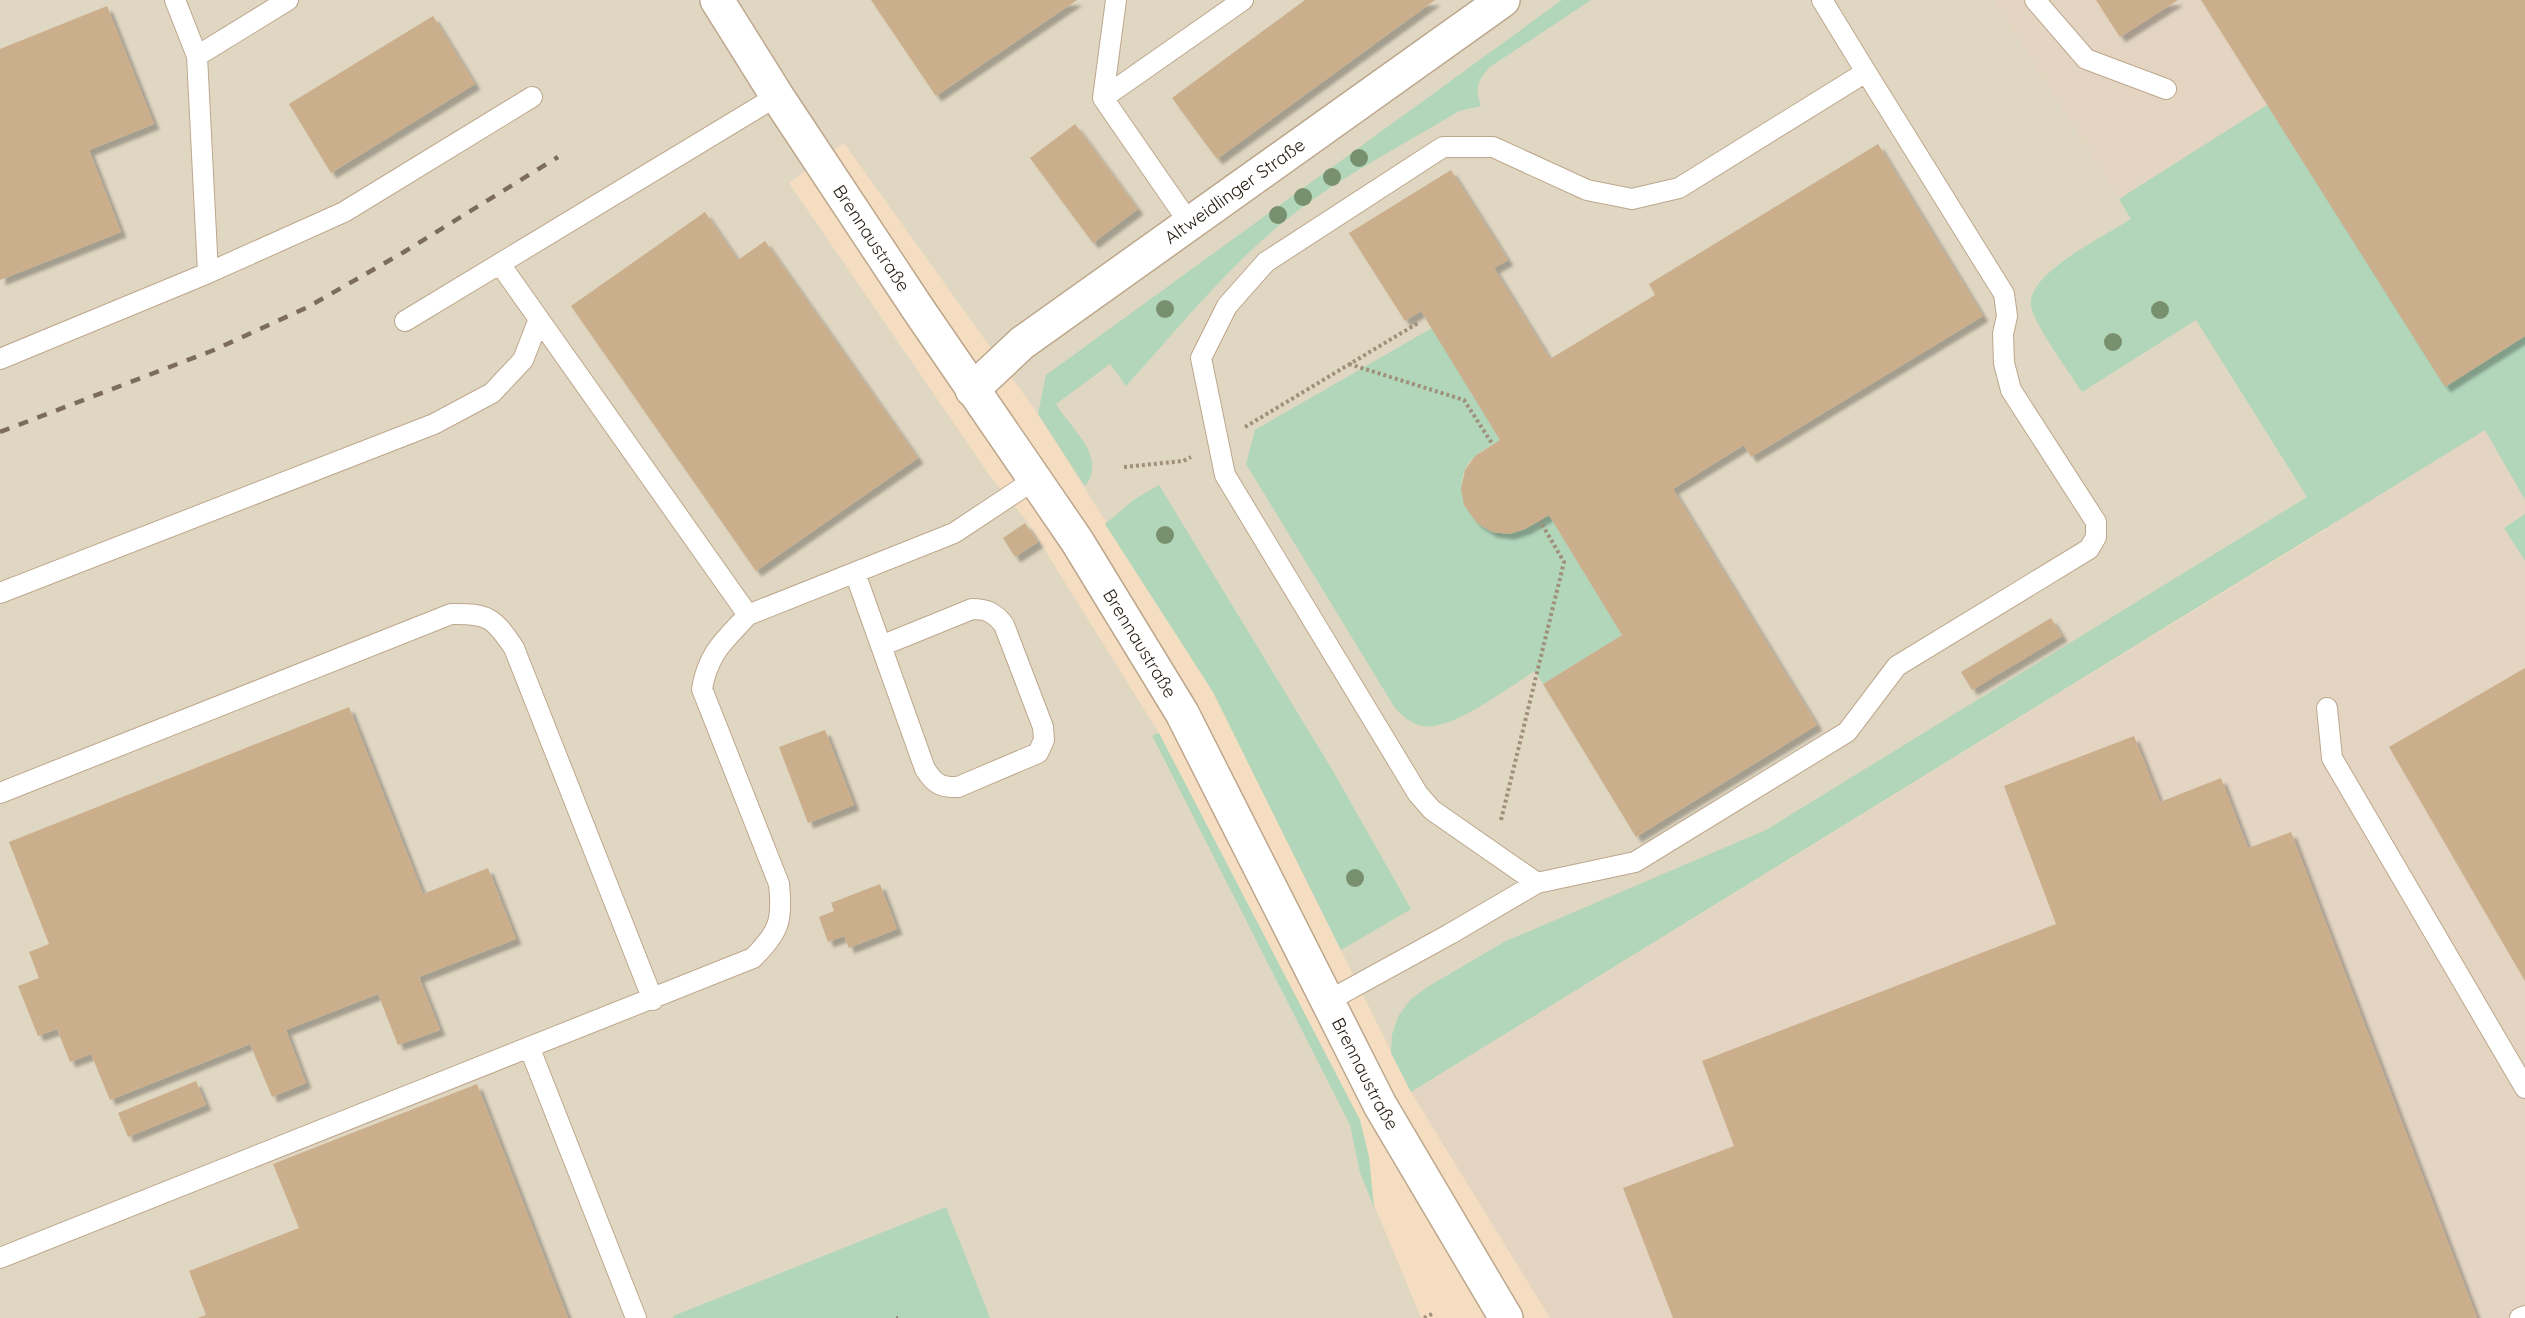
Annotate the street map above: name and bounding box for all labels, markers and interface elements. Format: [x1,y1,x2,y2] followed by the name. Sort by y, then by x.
[1160,133,1309,249] street label: Altweidlinger Straße
[828,180,915,296] street label: Brennaustraße
[1098,585,1182,702] street label: Brennaustraße
[1327,1014,1404,1134] street label: Brennaustraße

